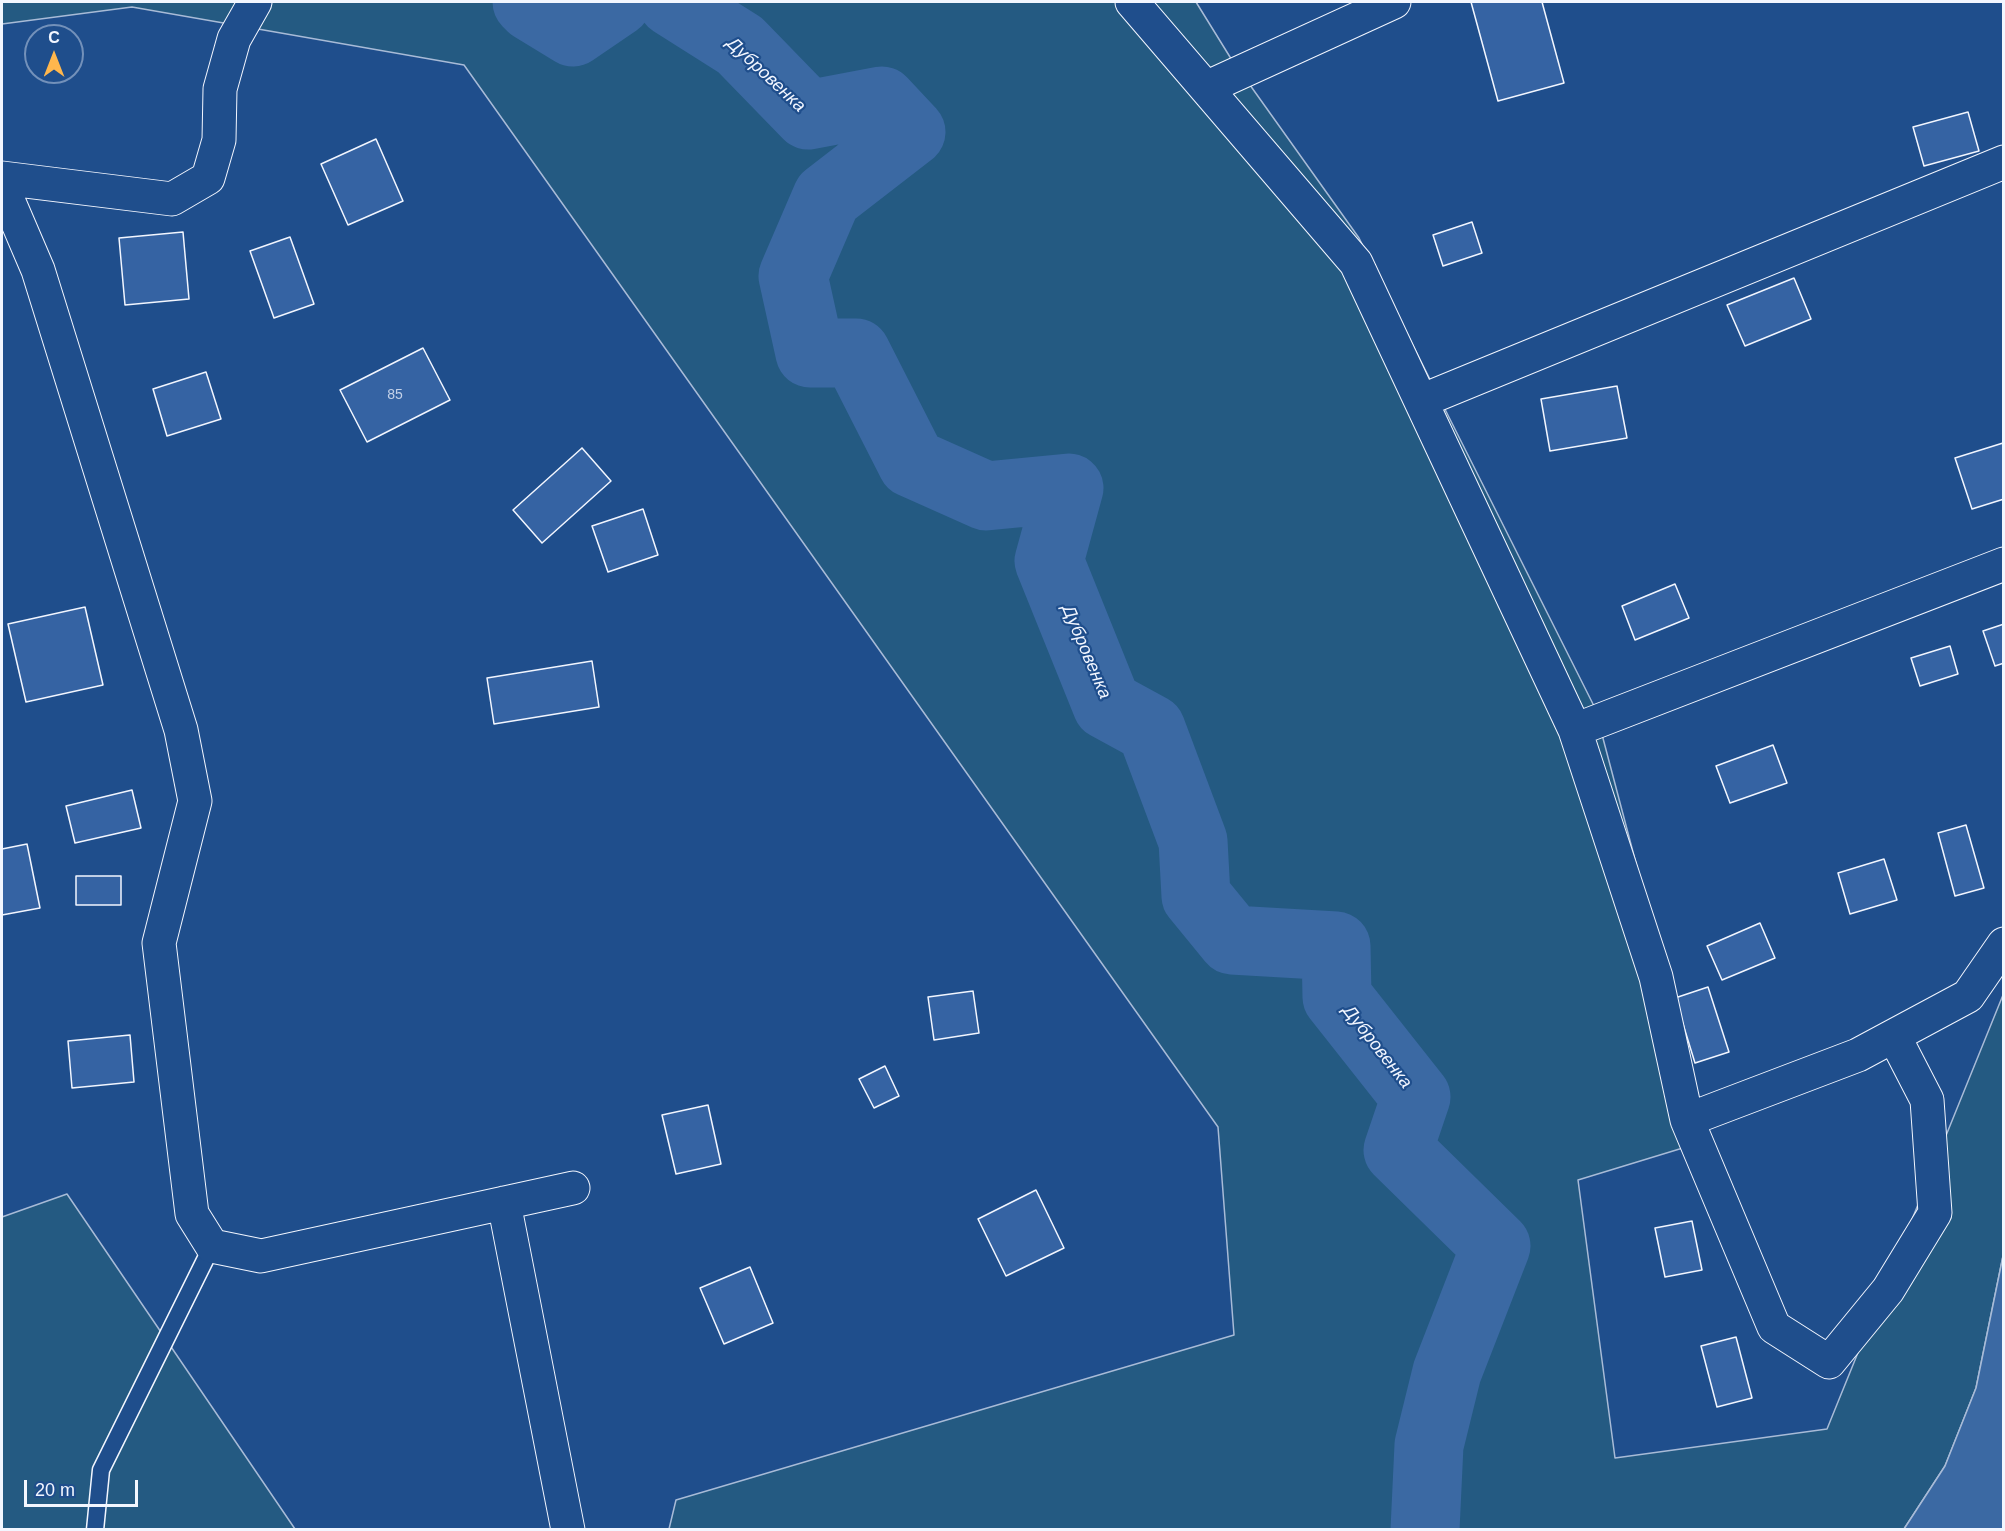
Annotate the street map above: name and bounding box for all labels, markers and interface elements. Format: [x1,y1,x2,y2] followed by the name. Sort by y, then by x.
[24,24,84,84] north arrow
[48,29,60,46] text: С
[722,33,810,117] water label: Дубровенка
[387,387,403,403] house number: 85
[1057,602,1115,702] water label: Дубровенка
[1338,1001,1416,1093] water label: Дубровенка
[27,1468,141,1506] scale bar
[35,1480,75,1500] text: 20 m

